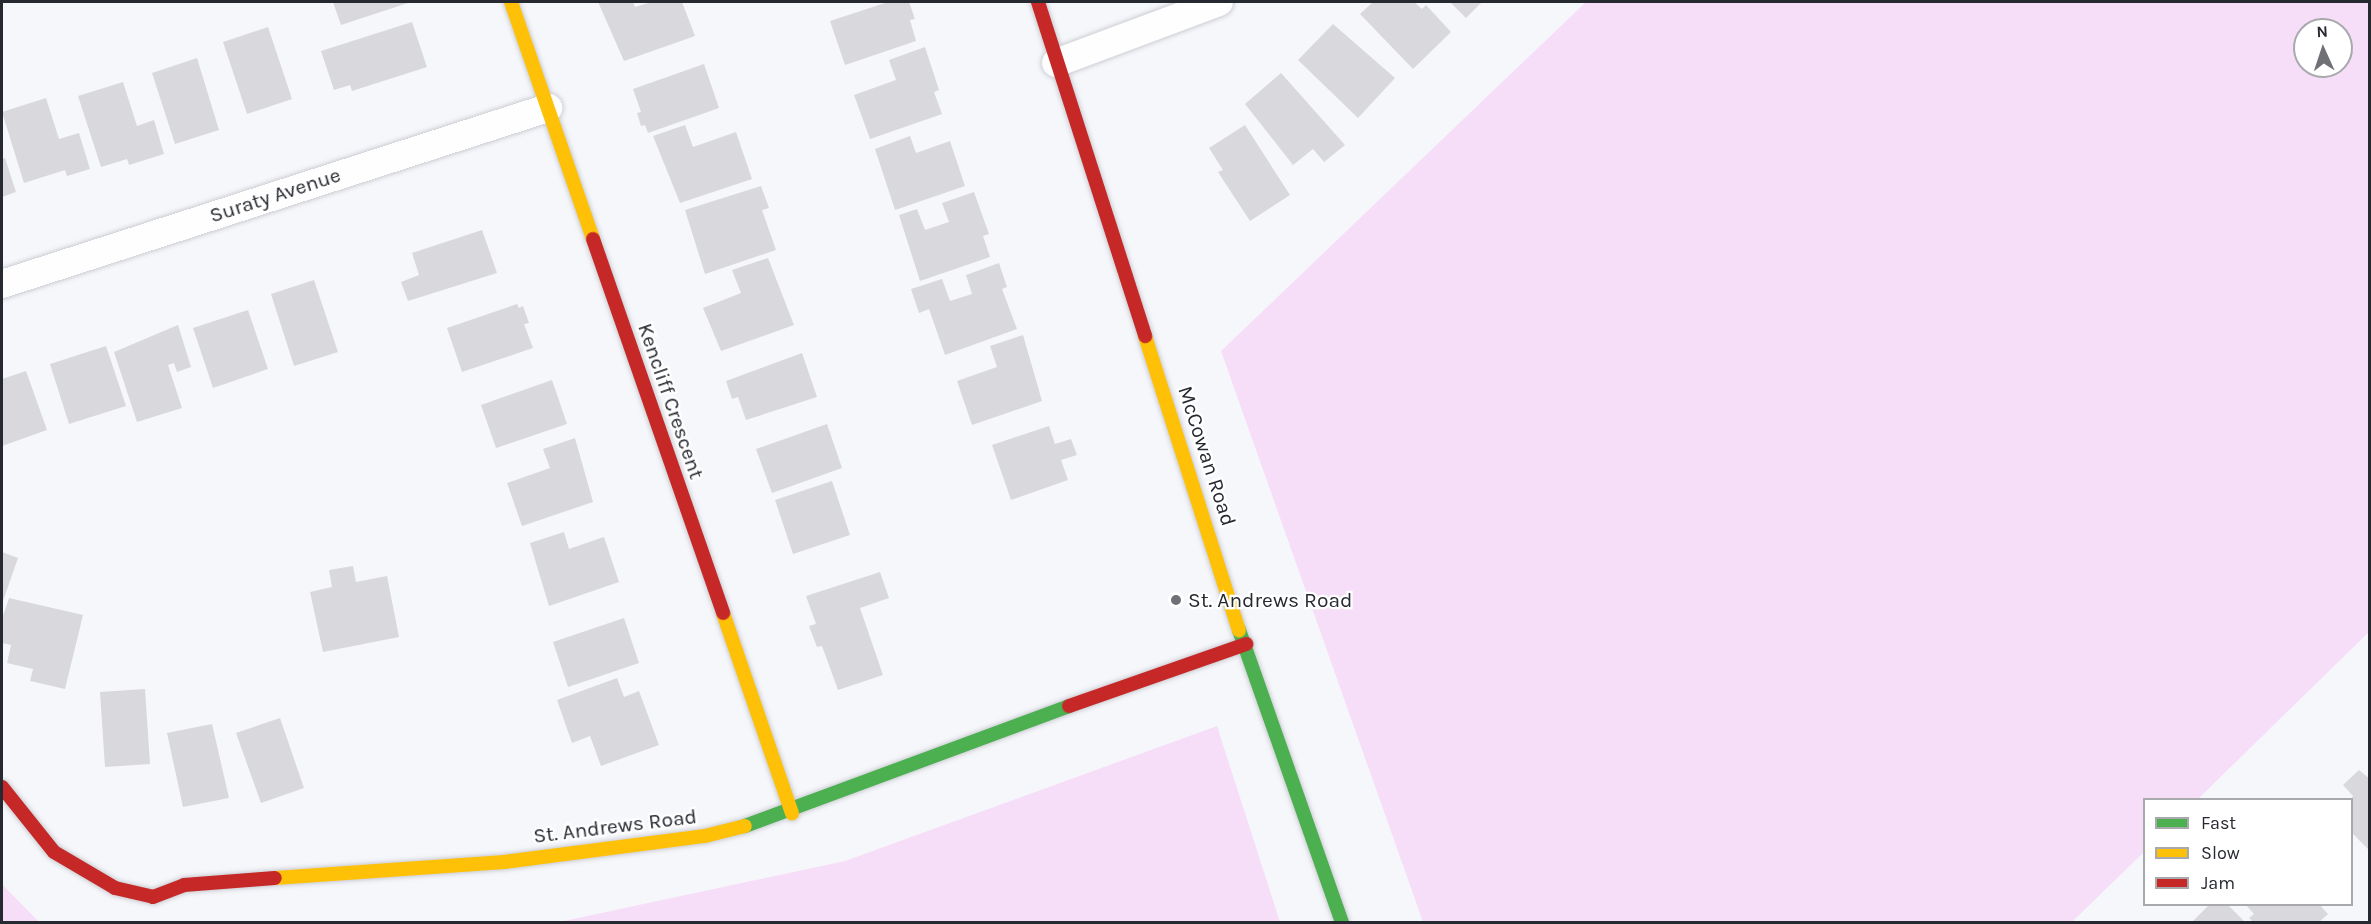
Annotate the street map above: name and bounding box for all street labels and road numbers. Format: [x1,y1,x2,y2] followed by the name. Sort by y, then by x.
[206,162,344,228] street label: Suraty Avenue
[633,320,709,482] street label: Kencliff Crescent
[1172,383,1242,529] street label: McCowan Road
[532,803,698,849] street label: St. Andrews Road

